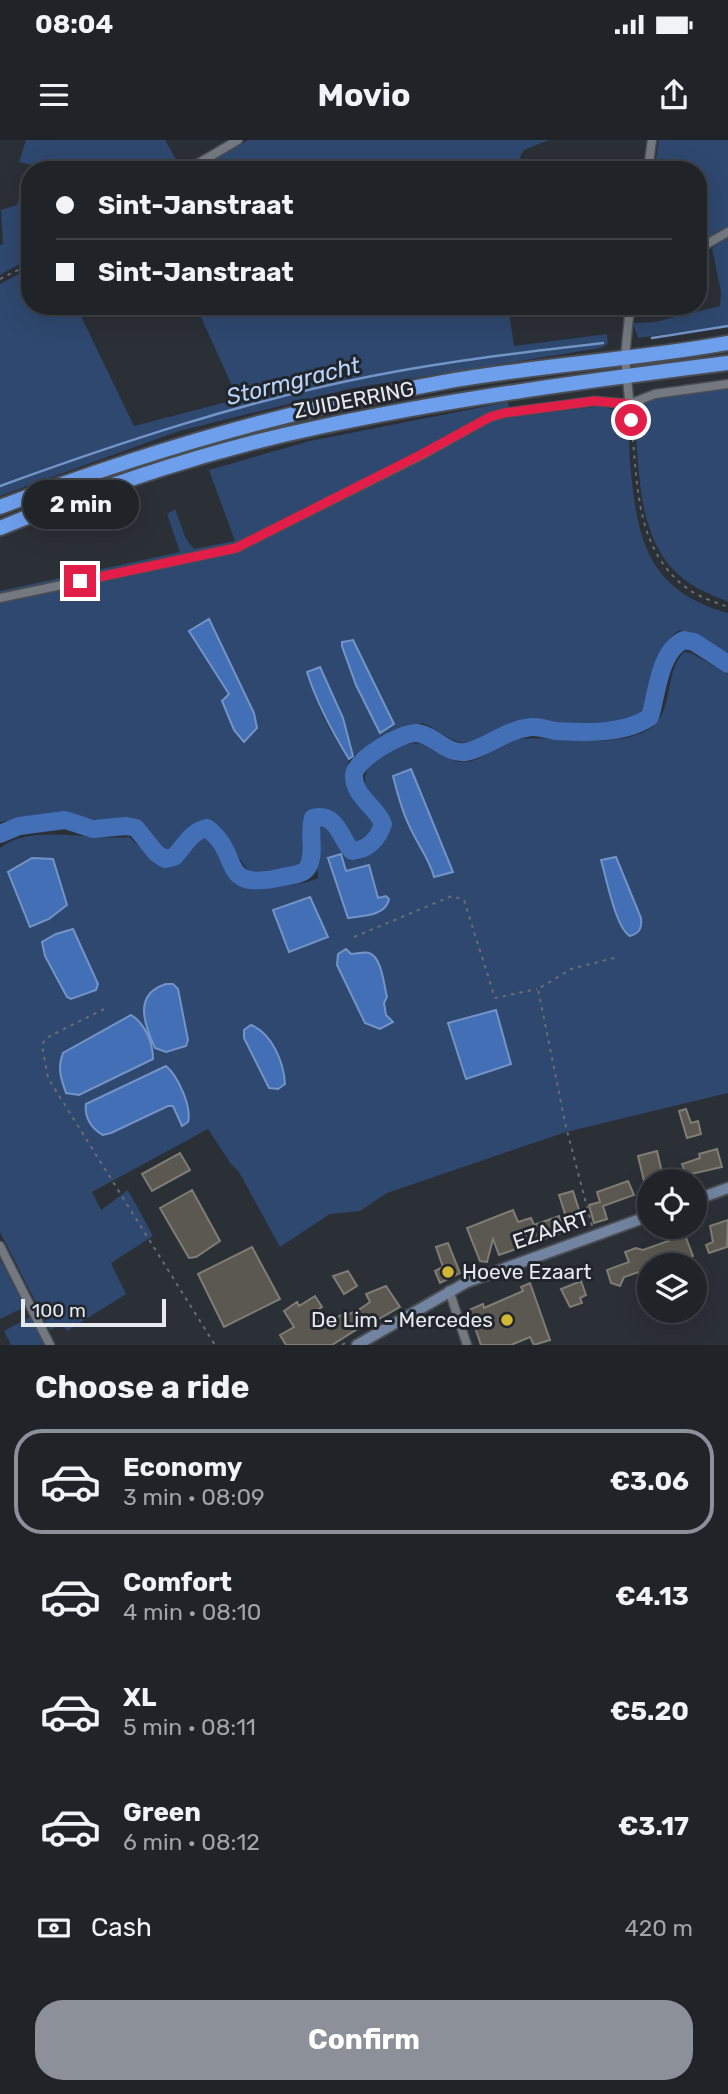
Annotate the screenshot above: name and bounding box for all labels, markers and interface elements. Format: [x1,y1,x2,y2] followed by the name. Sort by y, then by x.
[35,9,113,40] text: 08:04
[35,76,73,114] icon: menu
[317,76,411,114] text: Movio
[655,76,693,114] icon: share
[98,190,294,221] text: Sint-Janstraat
[98,257,294,288] text: Sint-Janstraat
[223,351,364,411] water label: Stormgracht
[291,376,416,423] street label: ZUIDERRING
[615,404,647,436] route start
[22,480,138,528] callout: 2 min
[50,490,112,518] text: 2 min
[64,565,96,597] route end
[637,1169,707,1323] map controls
[637,1169,707,1239] button: locate
[509,1205,592,1254] street label: EZAART
[637,1253,707,1323] button: layers
[462,1259,591,1284] place label: Hoeve Ezaart
[440,1264,456,1280] marker: Hoeve Ezaart
[21,1296,166,1328] scale bar
[32,1299,86,1322] text: 100 m
[311,1307,493,1332] place label: De Lim - Mercedes
[499,1312,515,1328] marker: De Lim - Mercedes
[35,1368,249,1406] text: Choose a ride
[39,1450,102,1513] icon: car
[123,1452,242,1483] text: Economy
[610,1466,689,1497] text: €3.06
[123,1483,265,1511] text: 3 min · 08:09
[39,1565,102,1628] icon: car
[123,1567,232,1598] text: Comfort
[615,1581,689,1612] text: €4.13
[123,1598,261,1626] text: 4 min · 08:10
[39,1680,102,1743] icon: car
[123,1682,156,1713] text: XL
[610,1696,689,1727] text: €5.20
[123,1713,256,1741] text: 5 min · 08:11
[39,1795,102,1858] icon: car
[123,1797,201,1828] text: Green
[618,1811,689,1842] text: €3.17
[123,1828,260,1856] text: 6 min · 08:12
[35,1909,73,1947] icon: cash
[91,1912,152,1943] text: Cash
[625,1914,693,1942] text: 420 m
[35,2000,693,2080] button: Confirm

